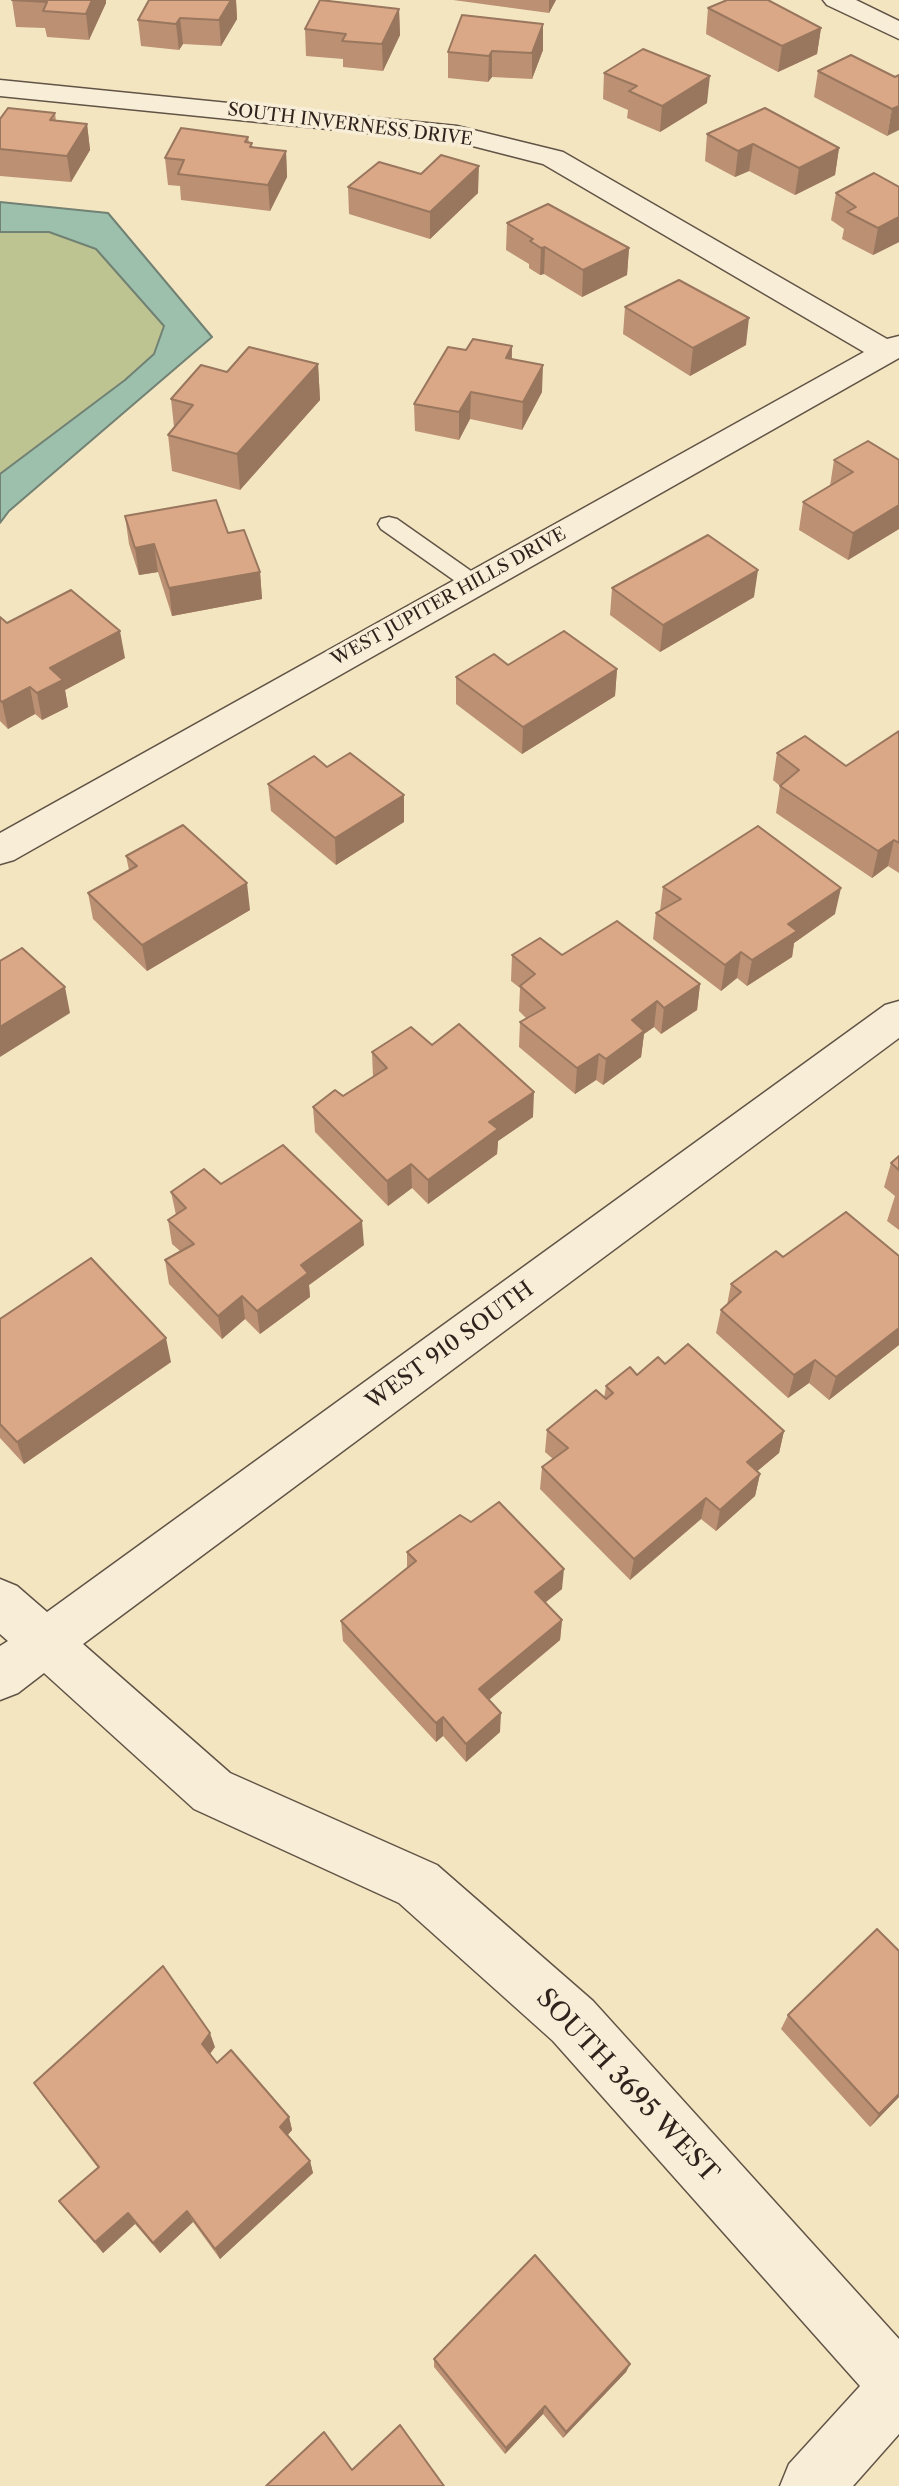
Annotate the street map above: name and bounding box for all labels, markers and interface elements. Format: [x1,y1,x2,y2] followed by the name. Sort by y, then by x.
[226,99,474,151] street label: SOUTH INVERNESS DRIVE
[328,523,570,671] street label: WEST JUPITER HILLS DRIVE
[361,1276,539,1416] street label: WEST 910 SOUTH
[529,1983,725,2189] street label: SOUTH 3695 WEST

